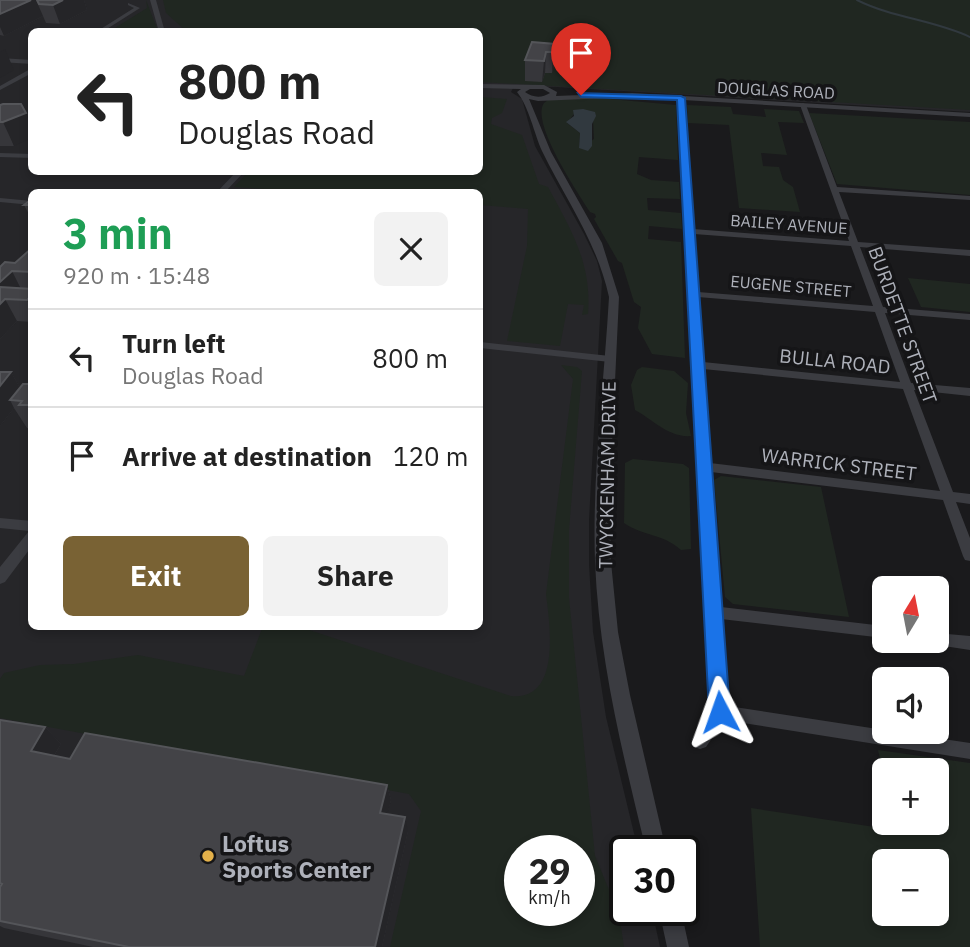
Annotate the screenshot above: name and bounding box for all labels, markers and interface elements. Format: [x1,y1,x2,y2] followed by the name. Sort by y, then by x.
[551,23,611,95] pin
[562,34,600,72] icon: arrive
[178,49,322,112] text: 800 m
[63,56,154,147] icon: left
[717,77,835,103] street label: DOUGLAS ROAD
[178,111,375,153] text: Douglas Road
[63,206,173,261] text: 3 min
[730,210,848,238] street label: BAILEY AVENUE
[374,212,448,286] button: close
[863,243,943,407] street label: BURDETTE STREET
[63,260,210,290] text: 920 m · 15:48
[730,271,852,301] street label: EUGENE STREET
[122,326,225,360] text: Turn left
[63,339,101,377] icon: left
[372,341,448,375] text: 800 m
[778,343,892,379] street label: BULLA ROAD
[122,360,264,390] text: Douglas Road
[593,381,621,569] street label: TWYCKENHAM DRIVE
[63,437,101,475] icon: arrive
[122,439,372,473] text: Arrive at destination
[393,439,469,473] text: 120 m
[760,443,918,485] street label: WARRICK STREET
[63,536,249,616] button: Exit
[263,536,448,616] button: Share
[872,576,948,653] north arrow
[872,576,949,926] map controls
[872,667,949,744] button: sound
[683,675,757,749] position arrow
[872,758,949,835] button: +
[222,828,371,884] place label: Loftus Sports Center
[609,835,700,926] speed limit sign: 30
[200,848,216,864] marker: Loftus Sports Center
[528,848,571,894] text: 29
[872,849,949,926] button: −
[528,886,571,909] text: km/h

